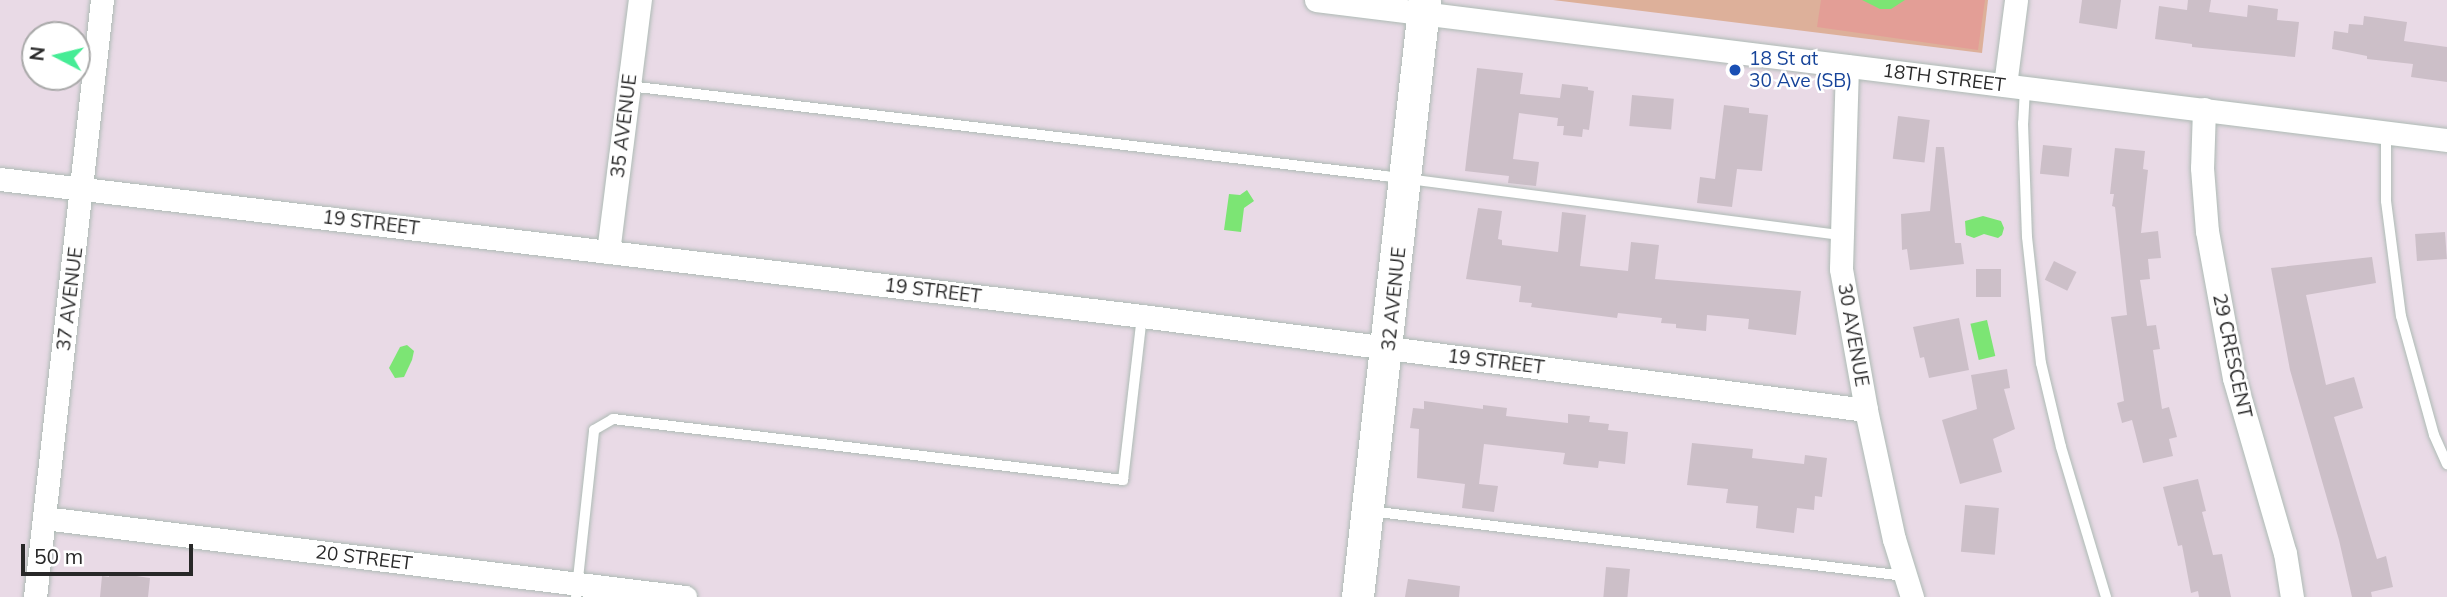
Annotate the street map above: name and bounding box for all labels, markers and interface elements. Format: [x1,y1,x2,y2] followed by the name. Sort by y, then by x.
[21,21,91,91] north arrow
[24,45,50,62] text: N
[1749,48,1852,92] place label: 18 St at 30 Ave (SB)
[1881,59,2007,97] street label: 18TH STREET
[1727,62,1743,78] marker: 18 St at 30 Ave (SB)
[606,73,642,179] street label: 35 AVENUE
[321,206,421,240] street label: 19 STREET
[52,246,88,352] street label: 37 AVENUE
[1377,246,1411,352] street label: 32 AVENUE
[883,274,983,308] street label: 19 STREET
[1833,282,1873,388] street label: 30 AVENUE
[2208,292,2256,420] street label: 29 CRESCENT
[1446,345,1546,379] street label: 19 STREET
[24,530,196,574] scale bar
[314,541,414,575] street label: 20 STREET
[34,543,83,569] text: 50 m

